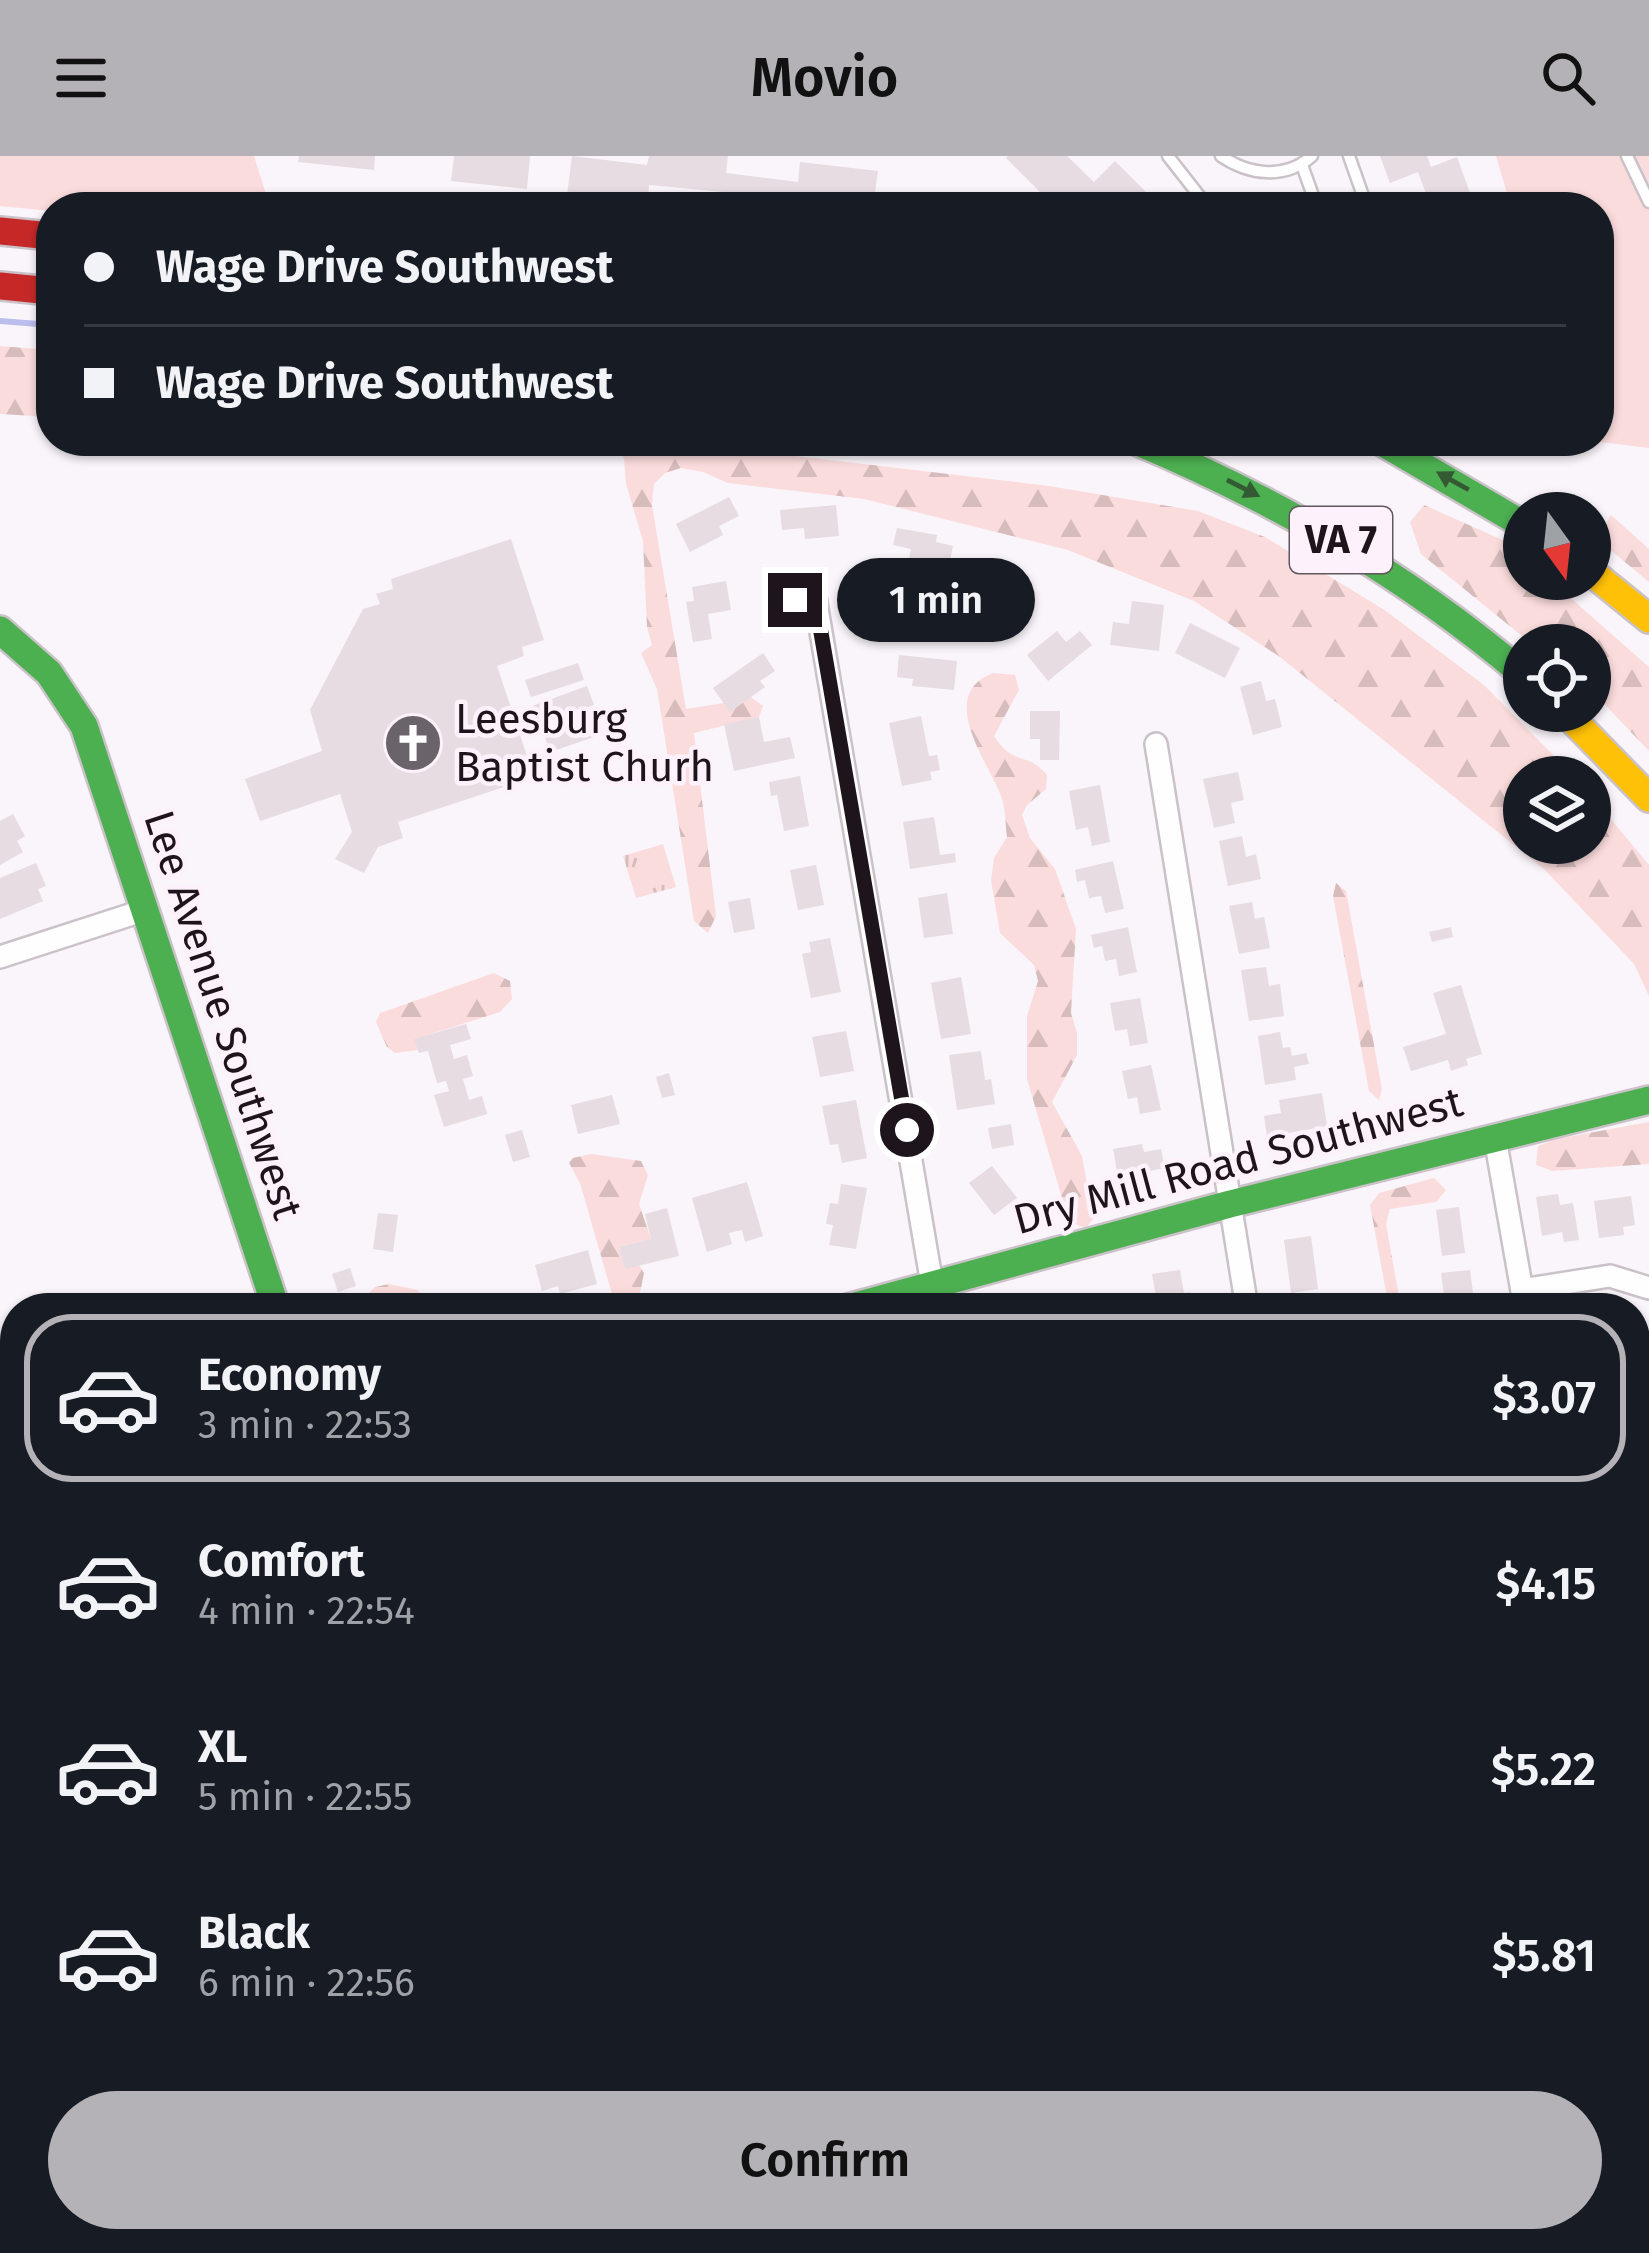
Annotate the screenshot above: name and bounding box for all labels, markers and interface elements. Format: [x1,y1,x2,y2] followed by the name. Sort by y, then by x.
[48,45,114,111] icon: menu
[1535,45,1601,111] icon: search
[751,46,898,110] text: Movio
[156,240,613,294] text: Wage Drive Southwest
[156,356,613,410] text: Wage Drive Southwest
[1436,471,1470,492] one-way arrow
[1226,477,1260,497] one-way arrow
[1503,492,1611,600] north arrow
[1503,492,1611,864] map controls
[1290,507,1392,573] road number: VA 7
[837,558,1035,642] callout: 1 min
[768,573,822,627] route end
[889,577,983,623] text: 1 min
[1503,624,1611,732] button: locate
[455,694,714,792] place label: Leesburg Baptist Churh
[382,712,444,774] church icon: Leesburg Baptist Churh
[1503,756,1611,864] button: layers
[133,804,313,1226] street label: Lee Avenue Southwest
[1008,1077,1469,1245] street label: Dry Mill Road Southwest
[880,1103,934,1157] route start
[54,1344,162,1452] icon: car
[198,1348,381,1402] text: Economy
[1492,1371,1596,1425] text: $3.07
[198,1402,412,1448] text: 3 min · 22:53
[54,1530,162,1638] icon: car
[198,1534,365,1588] text: Comfort
[1496,1557,1596,1611] text: $4.15
[198,1588,415,1634] text: 4 min · 22:54
[54,1716,162,1824] icon: car
[198,1720,247,1774] text: XL
[1491,1743,1596,1797] text: $5.22
[198,1774,412,1820] text: 5 min · 22:55
[54,1902,162,2010] icon: car
[198,1906,310,1960] text: Black
[1492,1929,1596,1983] text: $5.81
[198,1960,415,2006] text: 6 min · 22:56
[48,2091,1602,2229] button: Confirm

